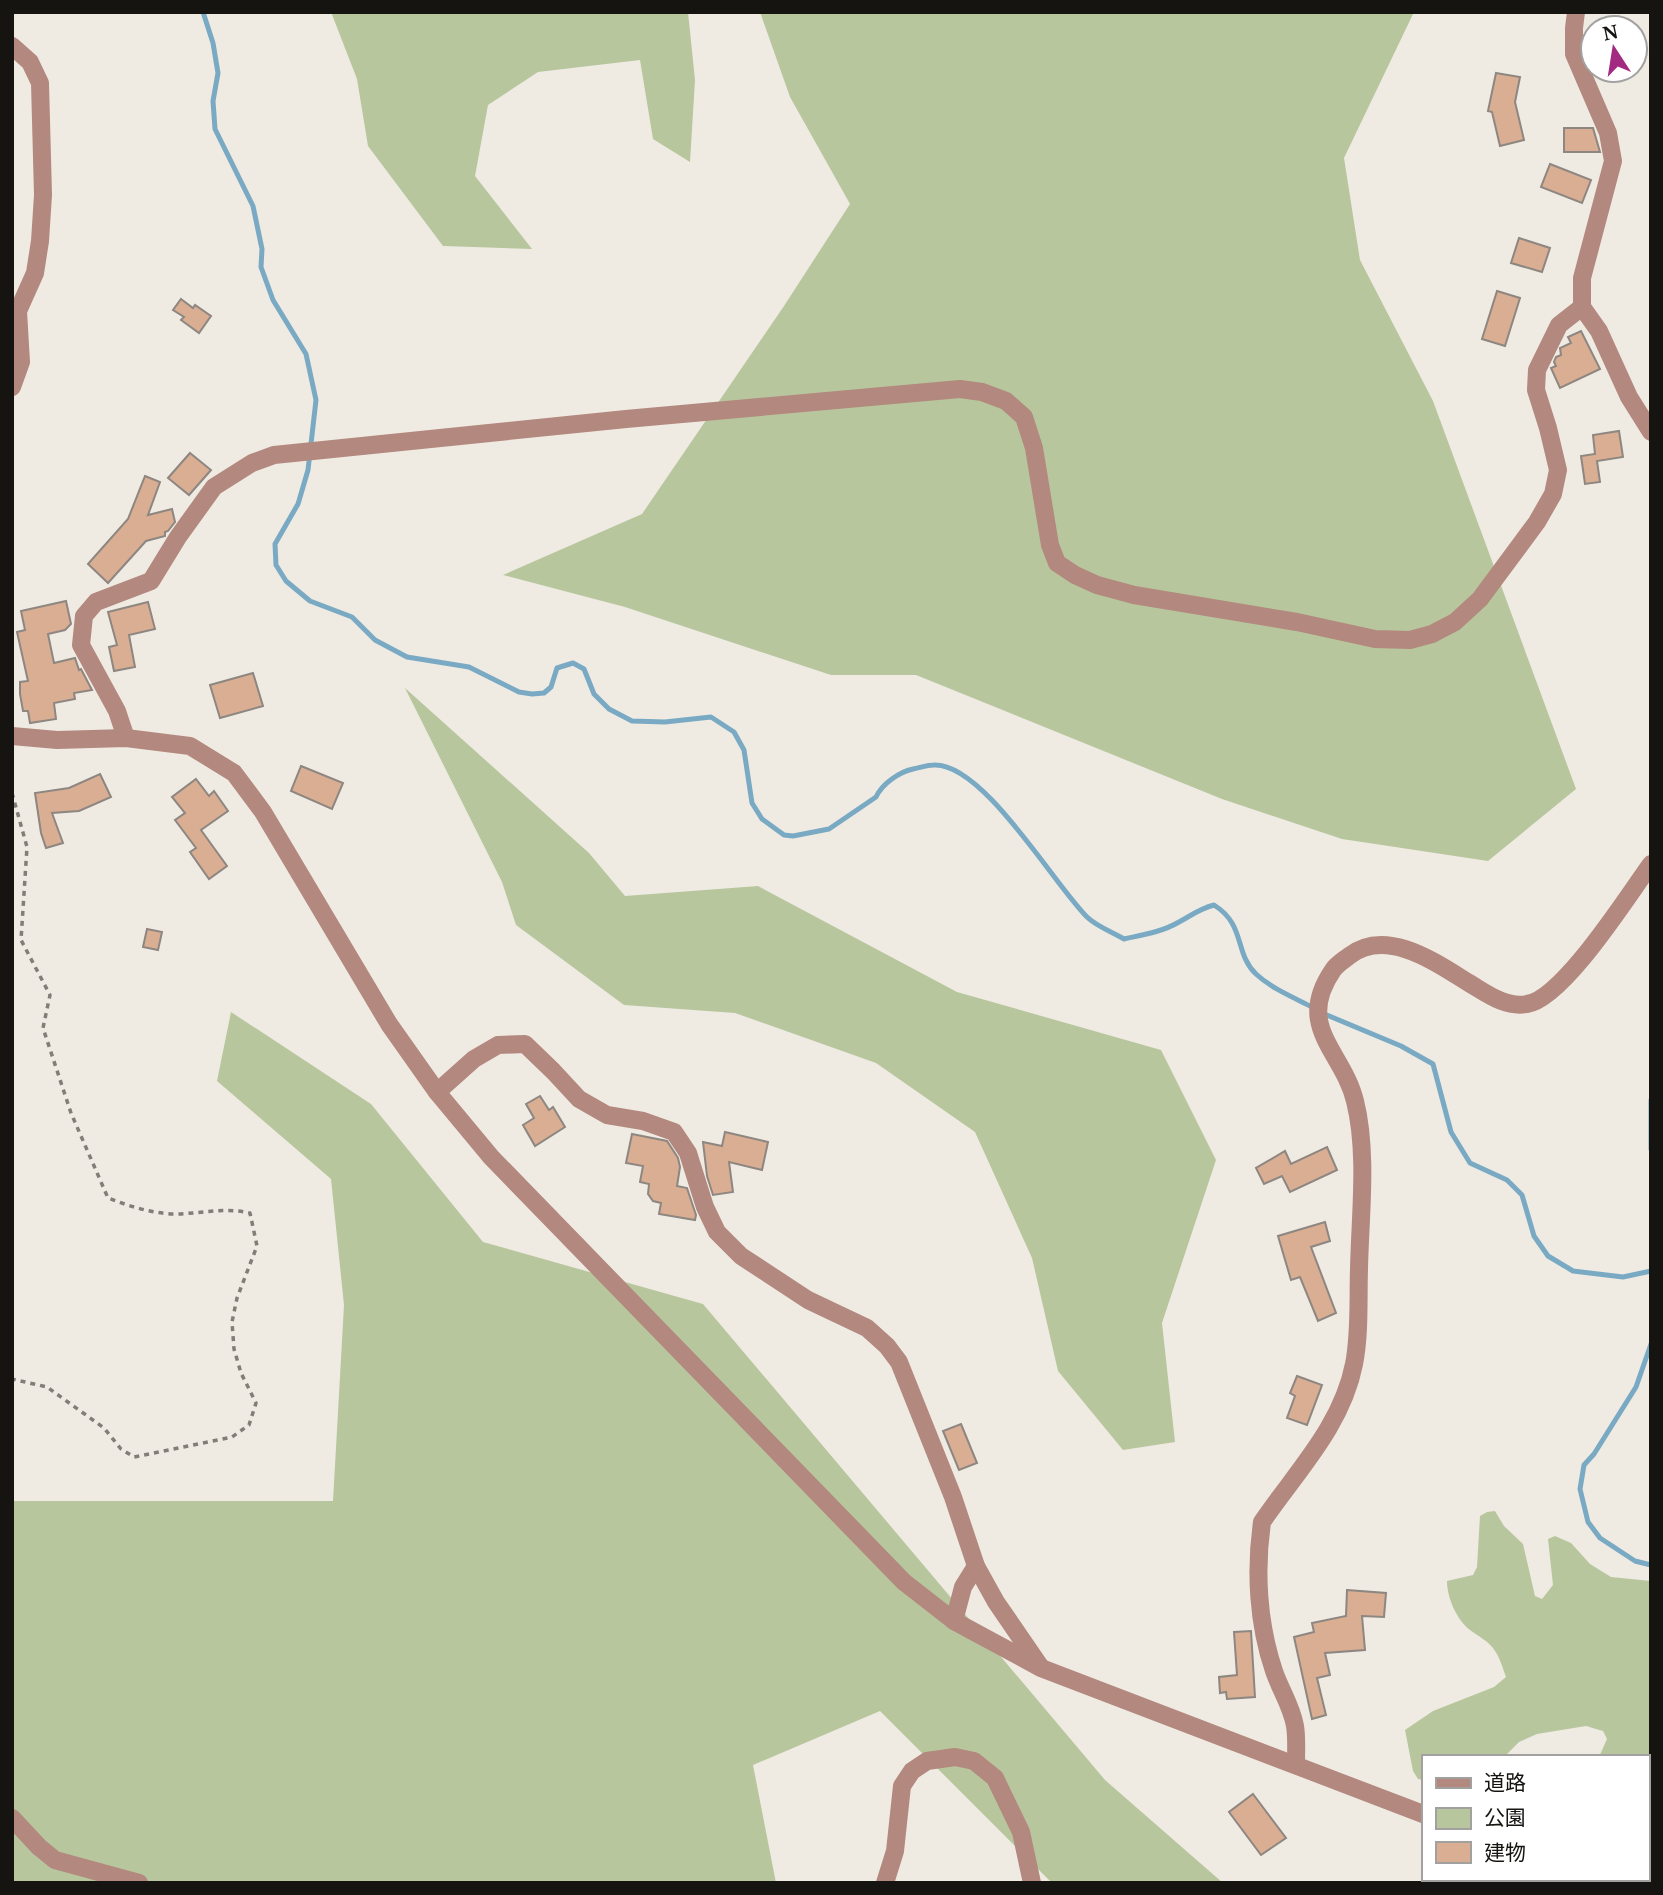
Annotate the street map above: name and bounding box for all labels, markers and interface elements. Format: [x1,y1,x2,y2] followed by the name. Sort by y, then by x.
[1579,14,1649,84] north arrow
[1600,18,1621,47] text: N
[1422,1755,1649,1881] legend
[1484,1768,1526,1796] text: 道路
[1484,1803,1526,1831] text: 公園
[1484,1838,1526,1866] text: 建物

